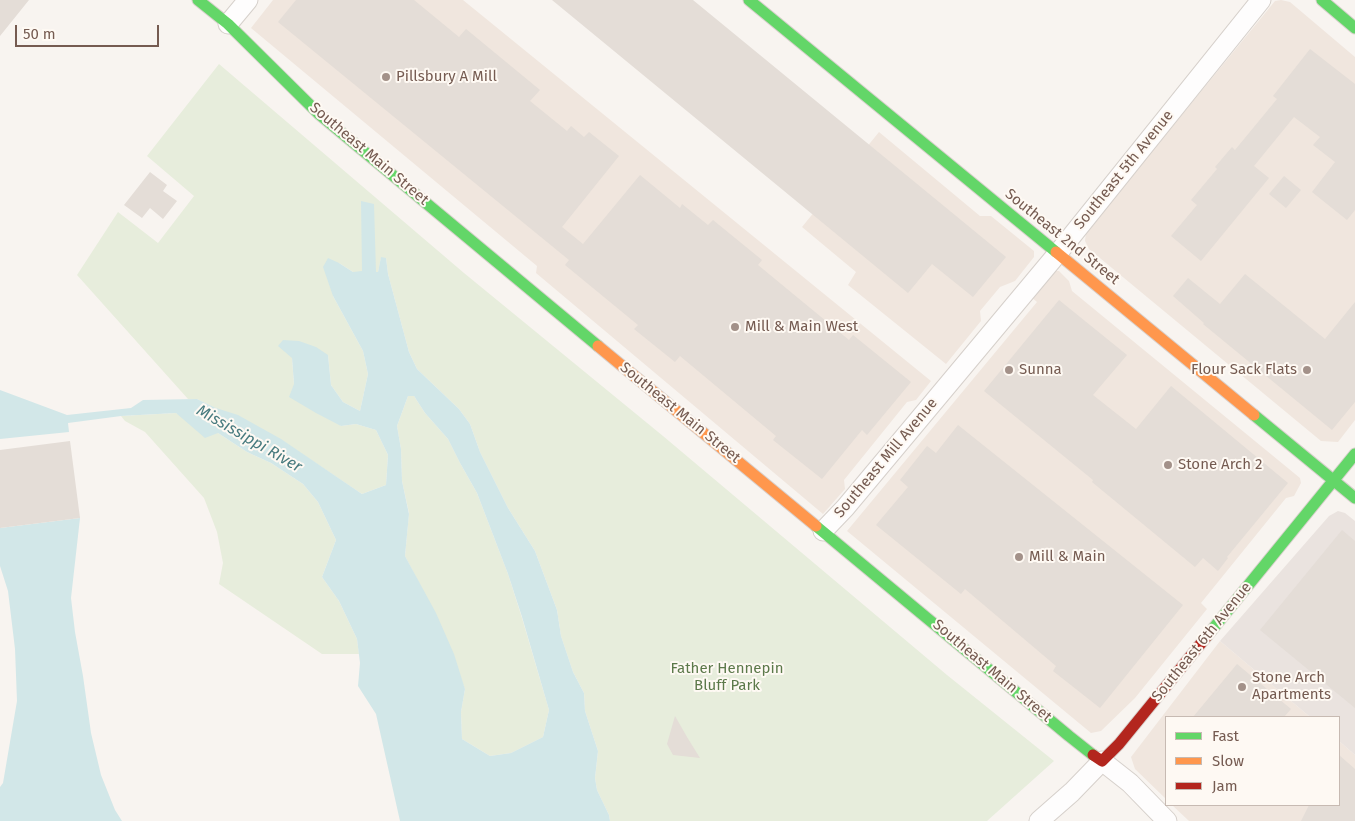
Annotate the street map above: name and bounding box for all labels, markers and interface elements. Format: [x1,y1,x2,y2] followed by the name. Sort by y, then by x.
[18,15,161,47] scale bar
[23,25,56,43] text: 50 m
[396,68,497,86] place label: Pillsbury A Mill
[380,71,392,83] marker: Pillsbury A Mill
[306,99,432,209] street label: Southeast Main Street
[1071,107,1177,233] street label: Southeast 5th Avenue
[1001,185,1123,289] street label: Southeast 2nd Street
[745,318,858,336] place label: Mill & Main West
[729,321,741,333] marker: Mill & Main West
[616,359,744,467] street label: Southeast Main Street
[1019,361,1062,379] place label: Sunna
[1191,361,1297,379] place label: Flour Sack Flats
[1003,364,1015,376] marker: Sunna
[1301,364,1313,376] marker: Flour Sack Flats
[831,394,941,522] street label: Southeast Mill Avenue
[193,401,305,477] water label: Mississippi River
[1178,456,1262,474] place label: Stone Arch 2
[1162,459,1174,471] marker: Stone Arch 2
[1029,548,1105,566] place label: Mill & Main
[1013,551,1025,563] marker: Mill & Main
[1148,579,1256,705] street label: Southeast 6th Avenue
[929,616,1055,726] street label: Southeast Main Street
[671,660,783,695] park label: Father Hennepin Bluff Park
[1252,669,1331,704] place label: Stone Arch Apartments
[1236,681,1248,693] marker: Stone Arch Apartments
[1165,716,1340,806] legend
[1212,727,1239,745] text: Fast
[1212,752,1244,770] text: Slow
[1212,777,1238,795] text: Jam

